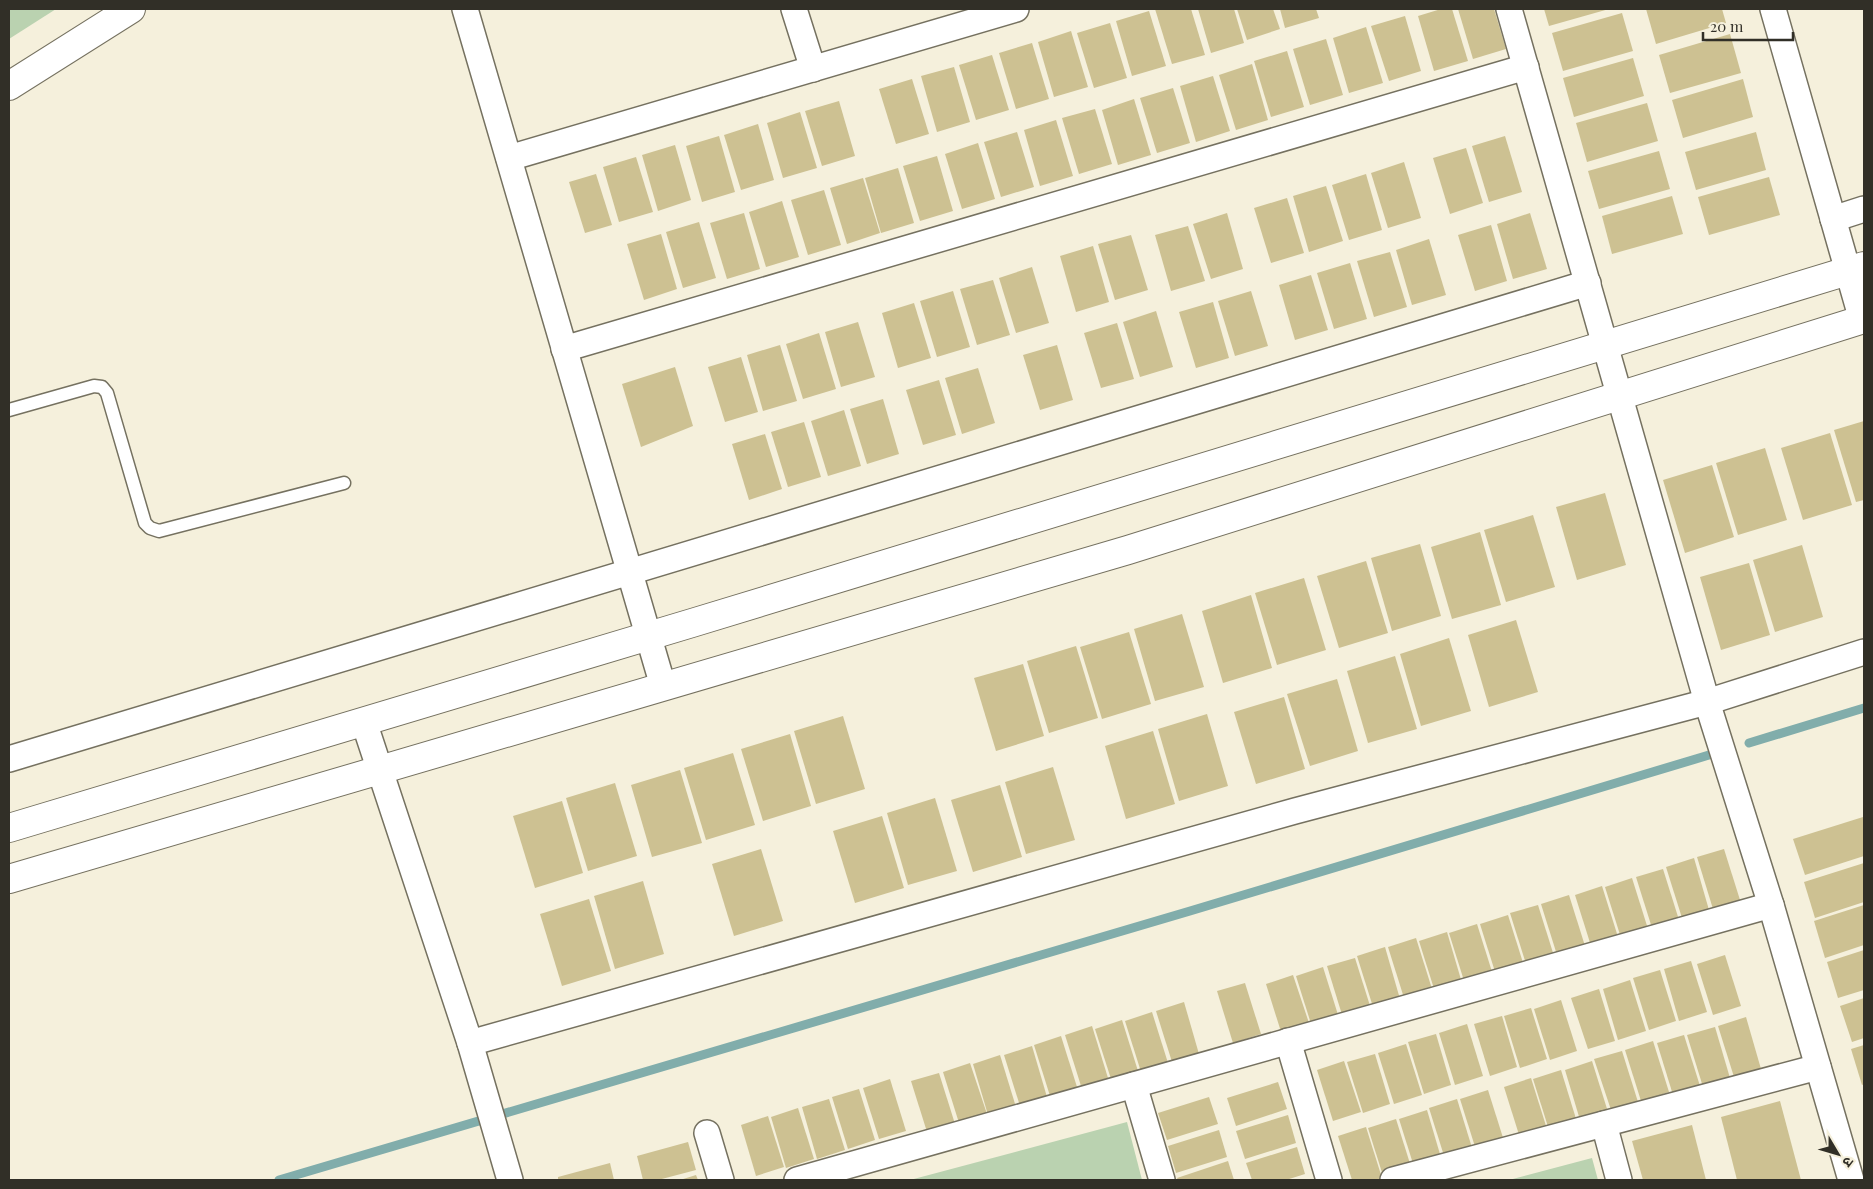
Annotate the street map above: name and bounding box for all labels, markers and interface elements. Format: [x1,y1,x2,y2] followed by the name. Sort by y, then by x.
[1703,10,1793,42] scale bar
[1710,16,1744,36] text: 20 m
[1813,1129,1863,1179] north arrow
[1838,1153,1859,1172] text: उ

